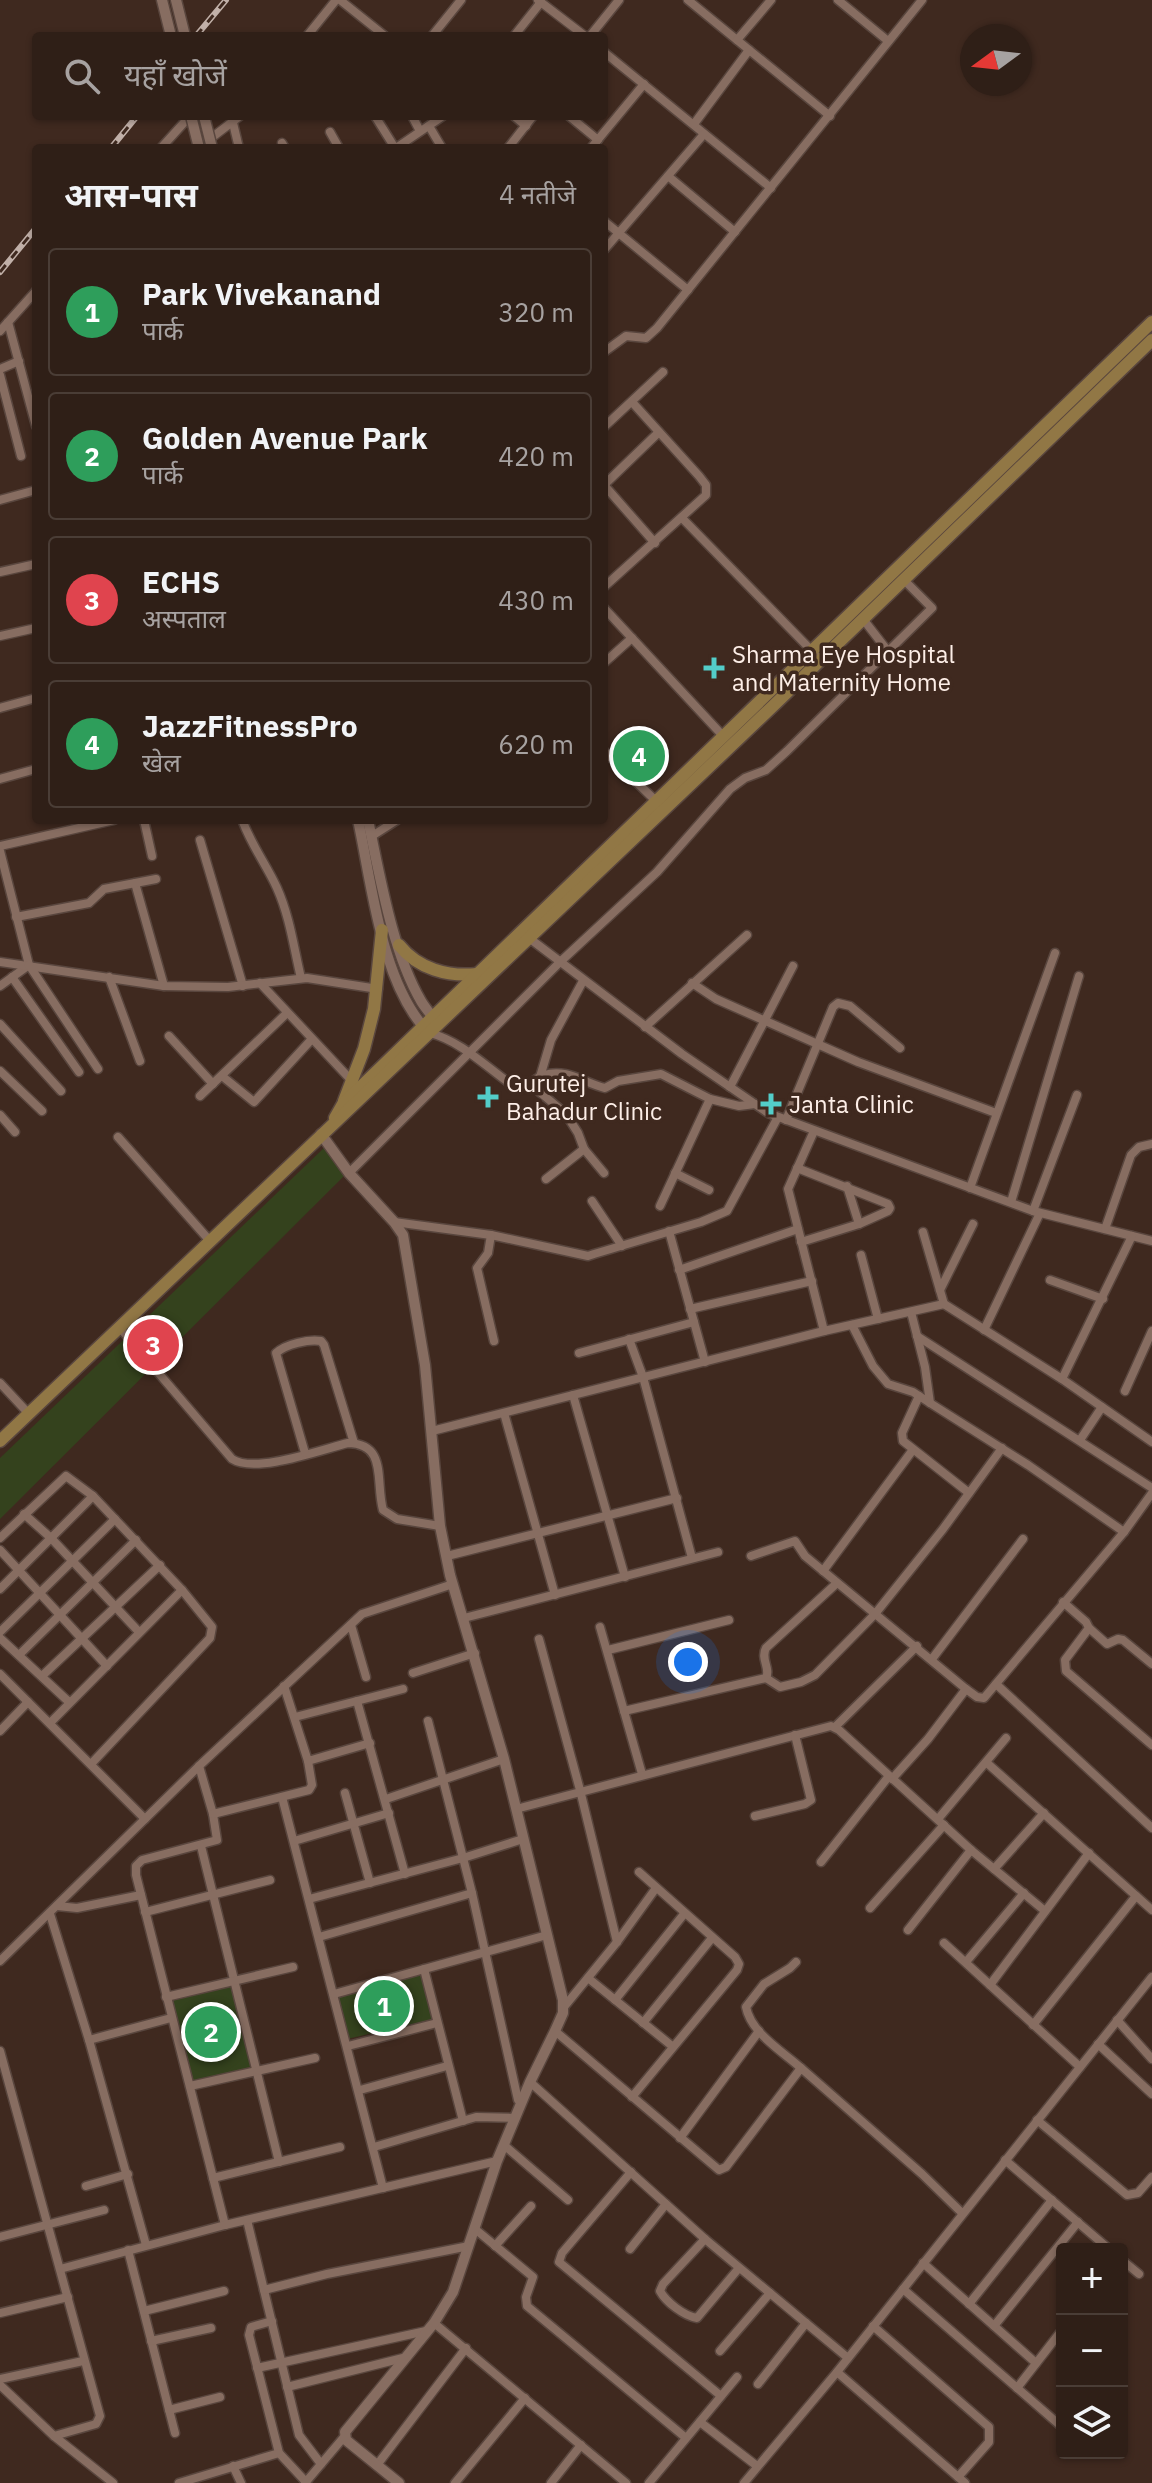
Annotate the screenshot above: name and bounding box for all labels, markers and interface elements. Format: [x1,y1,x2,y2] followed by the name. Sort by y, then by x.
[960,24,1032,96] north arrow
[32,32,608,120] search box
[60,54,104,98] icon: search
[124,55,227,94] text: यहाँ खोजें
[64,172,198,216] text: आस-पास
[499,177,576,211] text: 4 नतीजे
[142,274,381,313] text: Park Vivekanand
[84,295,100,329] text: 1
[498,295,574,329] text: 320 m
[142,313,183,347] text: पार्क
[142,418,427,457] text: Golden Avenue Park
[84,439,100,473] text: 2
[498,439,574,473] text: 420 m
[142,457,183,491] text: पार्क
[142,562,220,601] text: ECHS
[84,583,100,617] text: 3
[498,583,574,617] text: 430 m
[142,601,226,635] text: अस्पताल
[732,638,955,698] place label: Sharma Eye Hospital and Maternity Home
[703,657,725,679] marker: Sharma Eye Hospital and Maternity Home
[142,706,358,745] text: JazzFitnessPro
[613,726,665,786] pin: 4
[84,727,100,761] text: 4
[498,727,574,761] text: 620 m
[142,745,181,779] text: खेल
[506,1067,662,1127] place label: Gurutej Bahadur Clinic
[477,1086,499,1108] marker: Gurutej Bahadur Clinic
[789,1088,914,1120] place label: Janta Clinic
[760,1093,782,1115] marker: Janta Clinic
[127,1315,179,1375] pin: 3
[668,1642,708,1682] your location
[358,1976,410,2036] pin: 1
[185,2002,237,2062] pin: 2
[1056,2243,1128,2459] map controls
[1056,2243,1128,2315] button: +
[1056,2315,1128,2387] button: −
[1056,2387,1128,2459] button: layers

